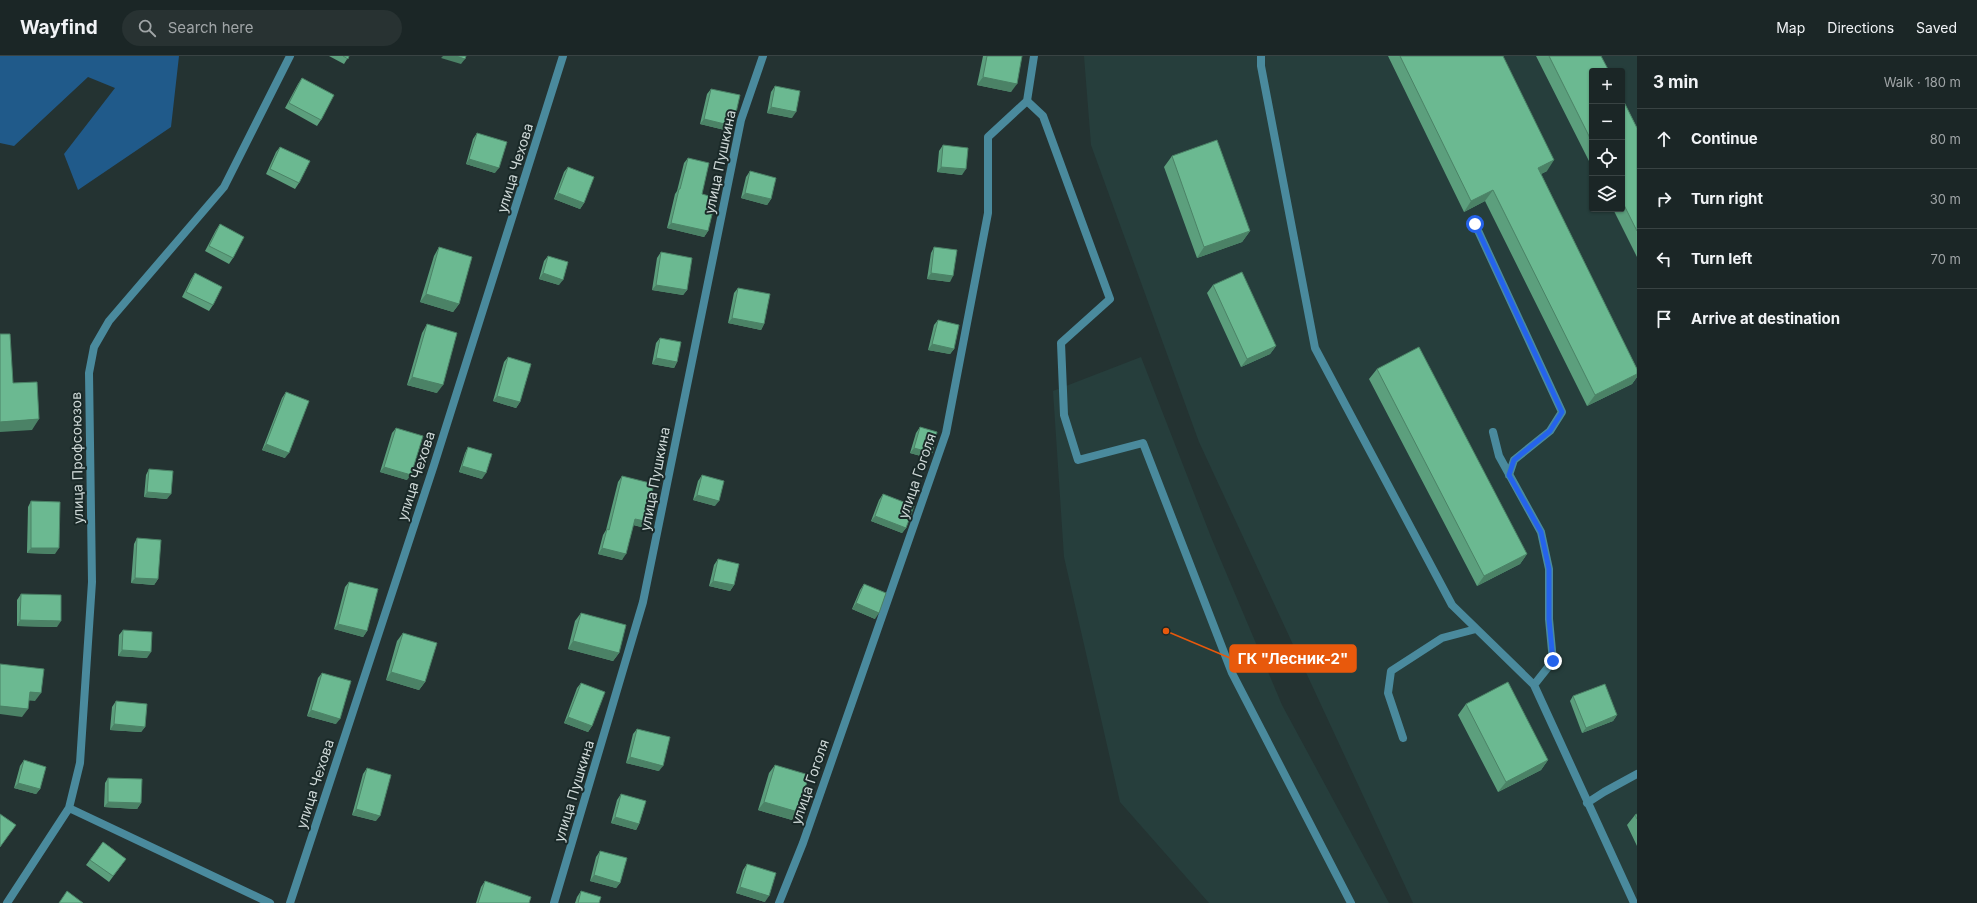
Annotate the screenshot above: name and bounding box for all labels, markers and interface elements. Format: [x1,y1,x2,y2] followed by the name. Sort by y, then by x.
[122,10,402,46] search box
[20,16,98,39] text: Wayfind
[136,17,158,39] icon: search
[168,18,253,37] text: Search here
[1776,19,1805,36] text: Map
[1827,19,1894,36] text: Directions
[1916,19,1957,36] text: Saved
[1589,68,1625,212] map controls
[1589,68,1625,104] button: +
[1653,72,1699,92] text: 3 min
[1884,74,1961,90] text: Walk · 180 m
[1589,104,1625,140] button: −
[700,108,739,215] street label: улица Пушкина
[493,121,536,215] street label: улица Чехова
[1653,128,1675,150] icon: ahead
[1691,129,1758,148] text: Continue
[1930,131,1961,147] text: 80 m
[1589,140,1625,176] button: locate
[1589,176,1625,212] button: layers
[1653,188,1675,210] icon: right
[1691,189,1763,208] text: Turn right
[1930,191,1961,207] text: 30 m
[1466,215,1484,233] route start
[1653,248,1675,270] icon: left
[1691,249,1752,268] text: Turn left
[1931,251,1961,267] text: 70 m
[1653,308,1675,330] icon: arrive
[1691,309,1840,328] text: Arrive at destination
[67,392,86,524] street label: улица Профсоюзов
[636,425,673,532] street label: улица Пушкина
[393,429,438,523] street label: улица Чехова
[894,431,939,521] street label: улица Гоголя
[1230,645,1356,672] callout: ГК "Лесник-2"
[1238,649,1348,668] text: ГК "Лесник-2"
[1544,652,1562,670] route end
[292,737,337,831] street label: улица Чехова
[787,737,832,827] street label: улица Гоголя
[550,738,597,844] street label: улица Пушкина

